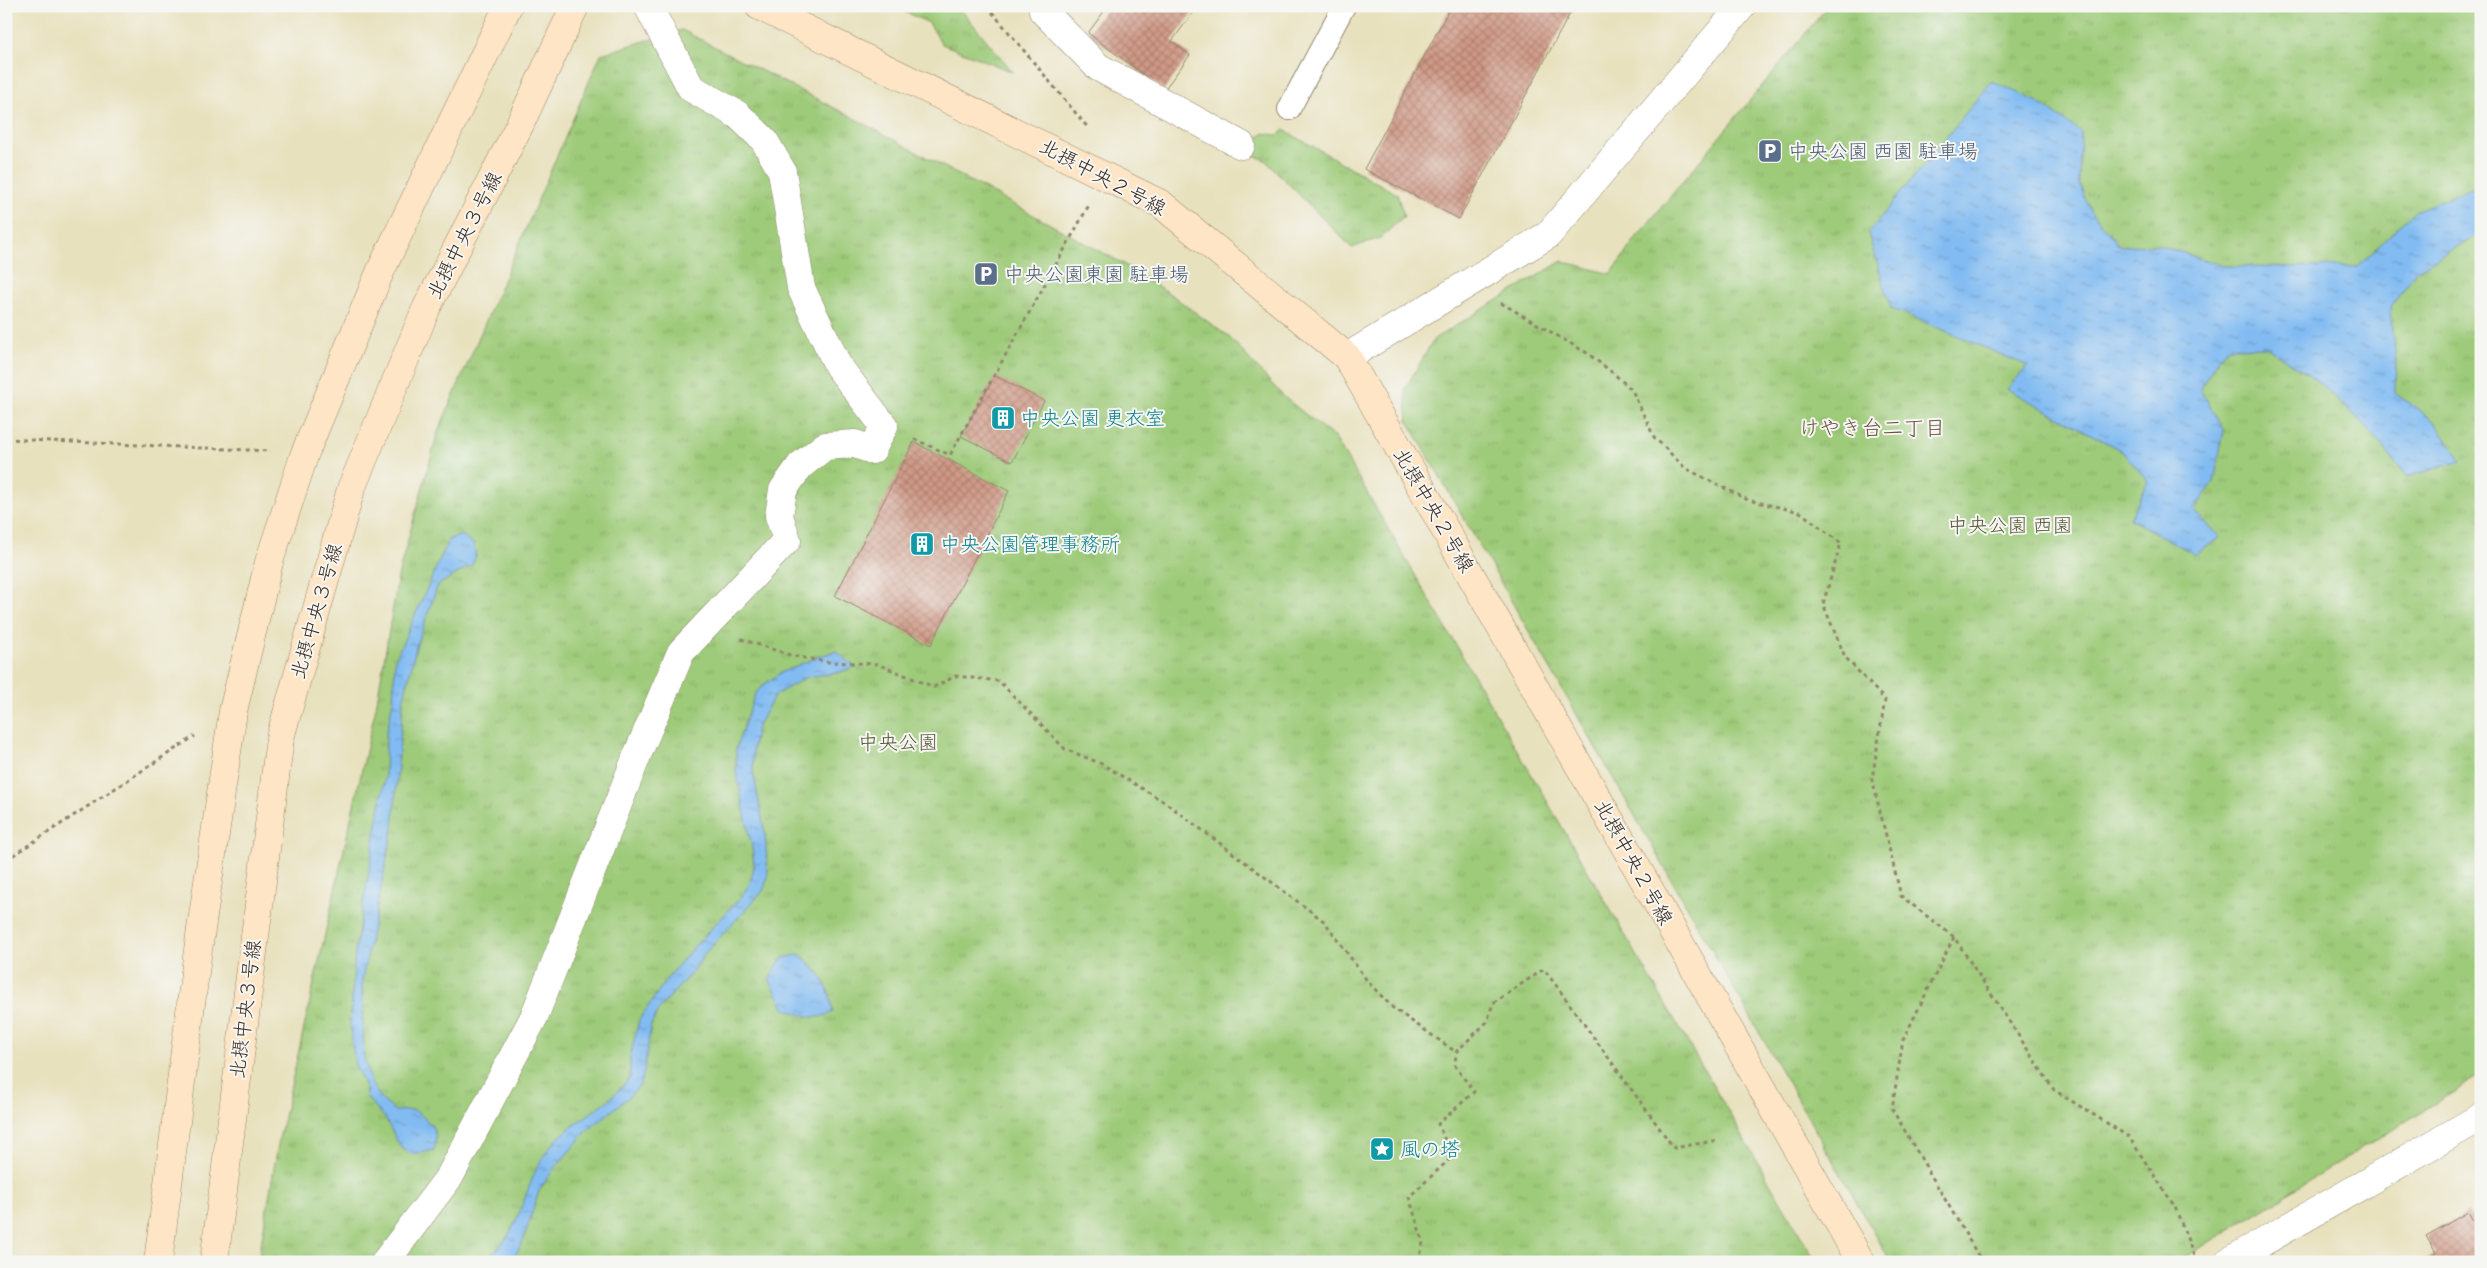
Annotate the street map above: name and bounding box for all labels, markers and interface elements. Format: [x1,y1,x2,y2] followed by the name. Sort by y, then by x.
[1033,134,1170,225] street label: 北摂中央２号線
[1757,138,1783,164] parking icon: 中央公園 西園 駐車場
[1788,139,1978,168] place label: 中央公園 西園 駐車場
[422,167,511,305] street label: 北摂中央３号線
[973,261,999,287] parking icon: 中央公園東園 駐車場
[1004,262,1189,291] place label: 中央公園東園 駐車場
[990,405,1016,431] building icon: 中央公園 更衣室
[1020,406,1165,435] place label: 中央公園 更衣室
[1799,415,1946,445] district label: けやき台二丁目
[1384,443,1479,579] street label: 北摂中央２号線
[1948,513,2073,542] park label: 中央公園 西園
[909,531,935,557] building icon: 中央公園管理事務所
[940,532,1120,561] place label: 中央公園管理事務所
[285,540,352,683] street label: 北摂中央３号線
[858,730,938,759] park label: 中央公園
[1585,795,1678,931] street label: 北摂中央２号線
[225,938,270,1081] street label: 北摂中央３号線
[1369,1136,1395,1162] place icon: 風の塔
[1400,1137,1460,1166] place label: 風の塔

